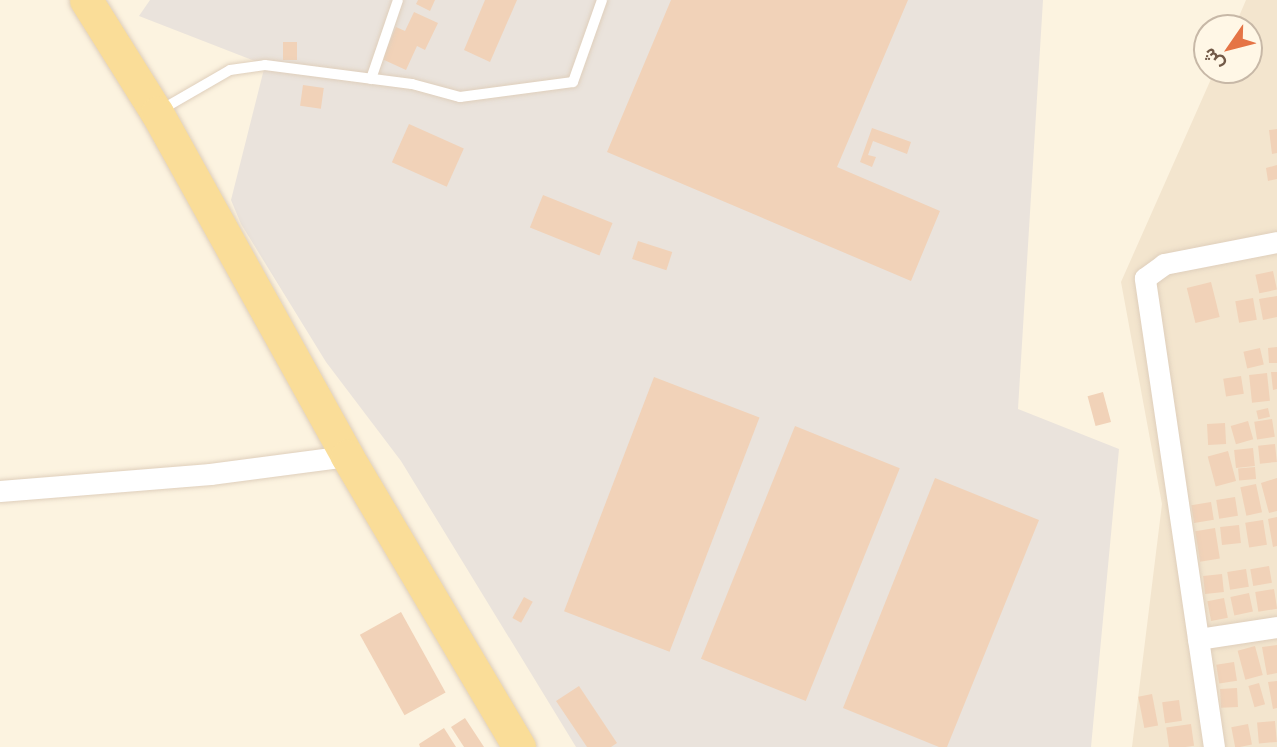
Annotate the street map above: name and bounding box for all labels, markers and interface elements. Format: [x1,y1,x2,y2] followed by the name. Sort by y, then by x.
[1193,14,1263,84] north arrow
[1195,43,1230,77] text: ش

